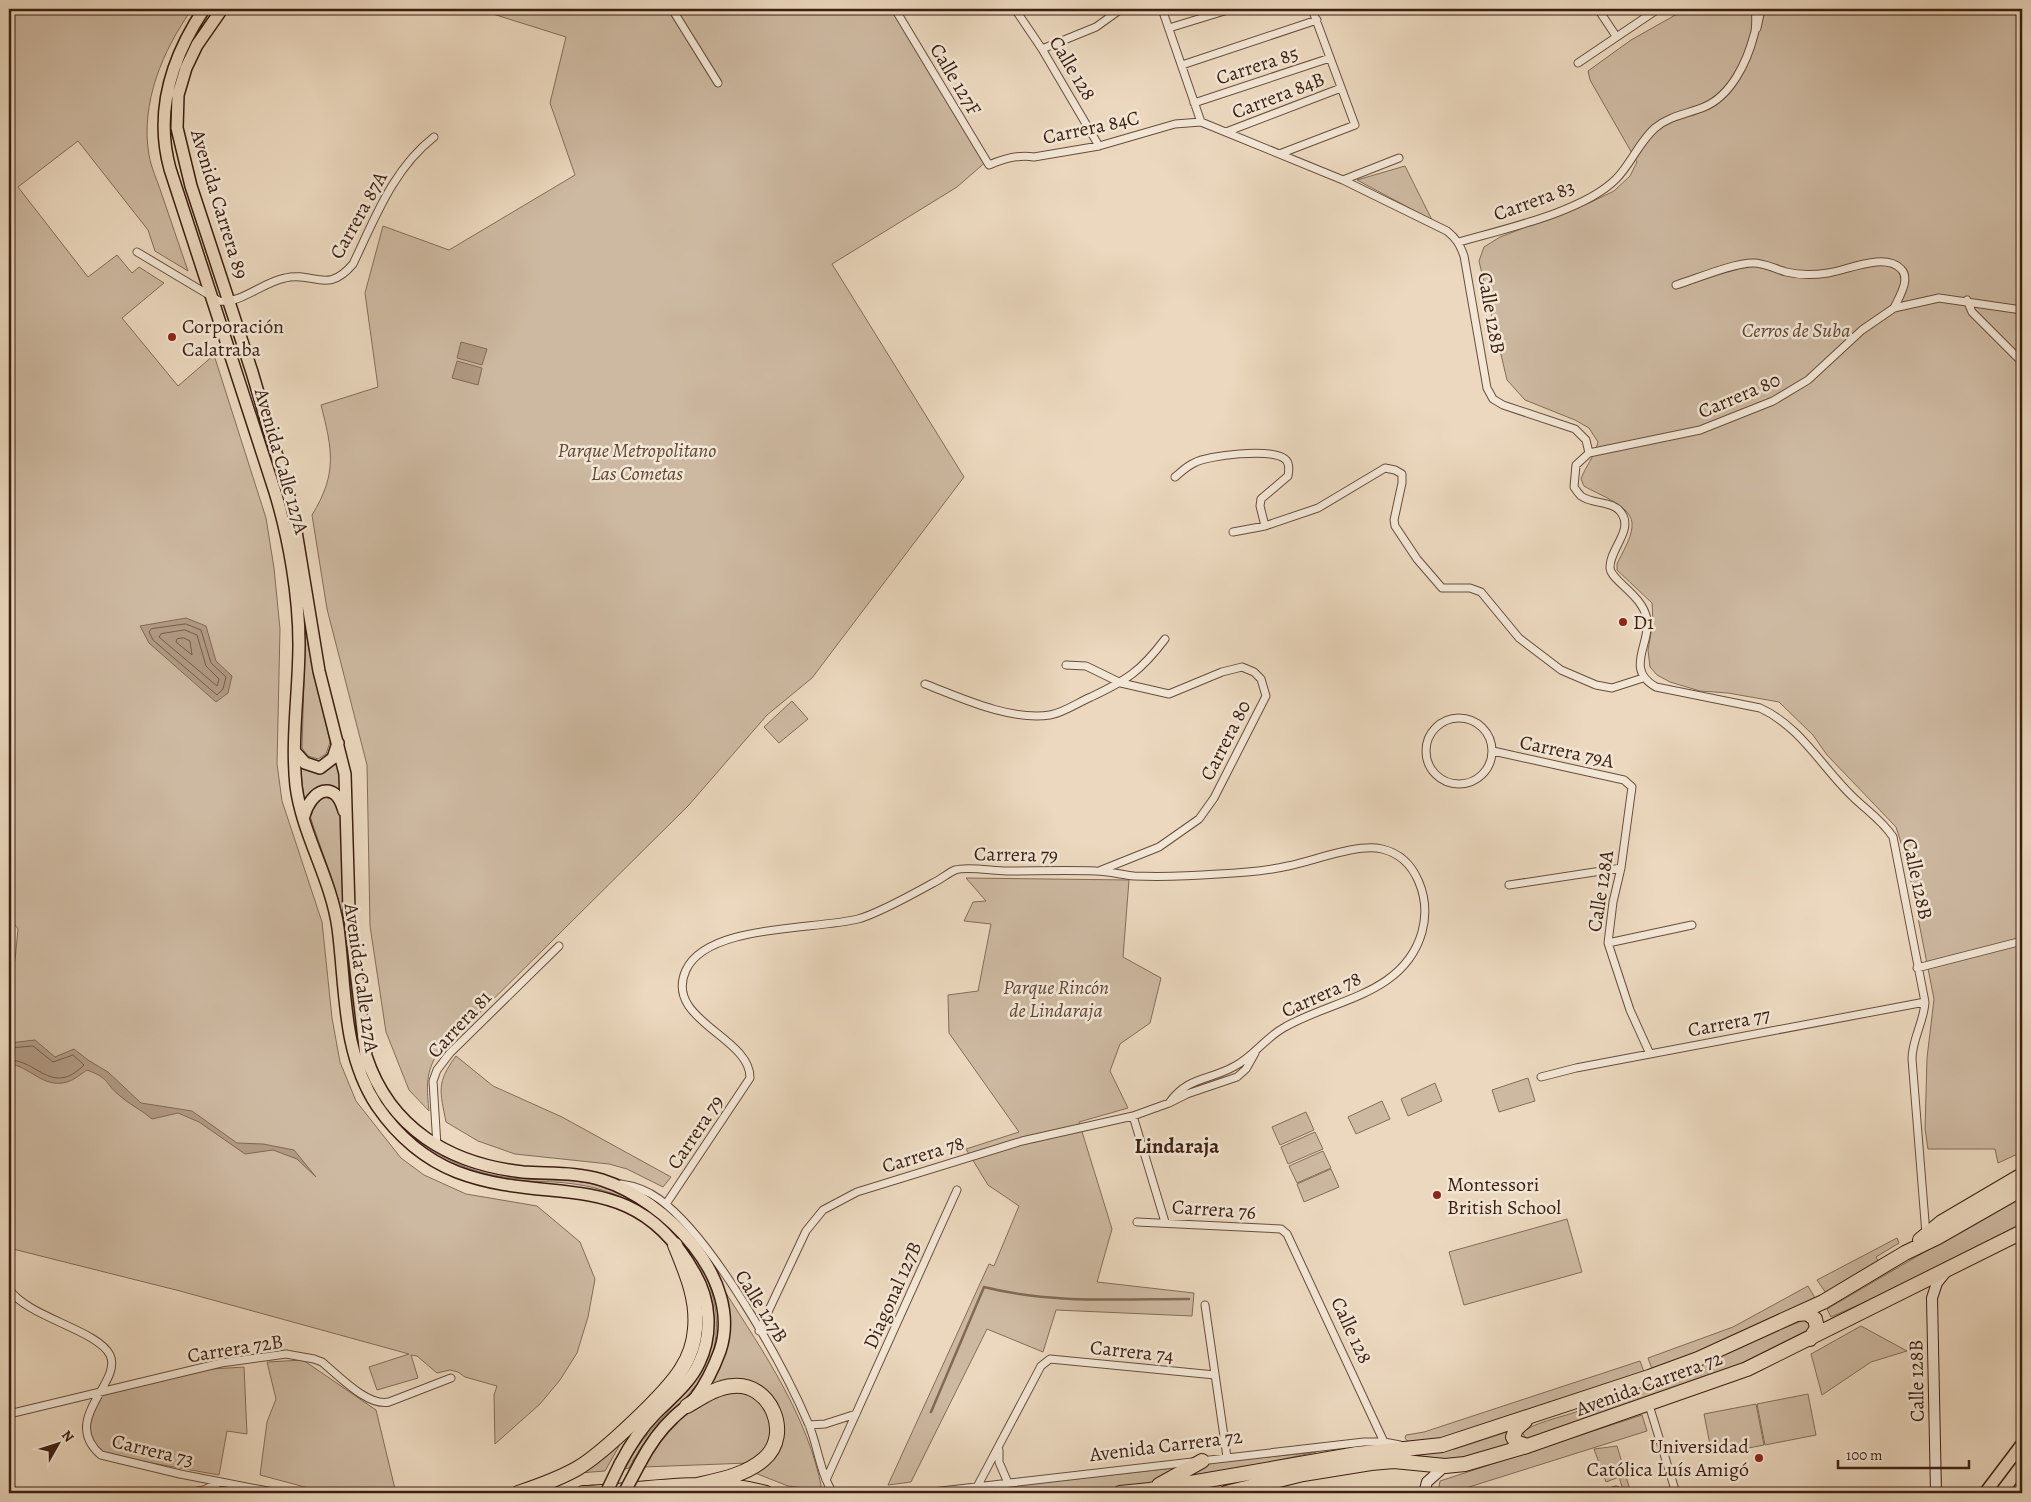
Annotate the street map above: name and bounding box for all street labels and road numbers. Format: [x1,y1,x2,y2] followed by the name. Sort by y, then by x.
[1043,31,1102,105] street label: Calle 128
[924,38,988,120] street label: Calle 127F
[1213,40,1302,91] street label: Carrera 85
[1228,65,1328,126] street label: Carrera 84B
[1040,104,1142,151] street label: Carrera 84C
[184,125,255,282] street label: Avenida Carrera 89
[323,166,394,264] street label: Carrera 87A
[1490,173,1579,228] street label: Carrera 83
[1471,270,1512,356] street label: Calle 128B
[1694,366,1785,425] street label: Carrera 80
[248,384,315,537] street label: Avenida Calle 127A
[1194,695,1257,785] street label: Carrera 80
[1517,728,1617,775] street label: Carrera 79A
[1896,836,1939,922] street label: Calle 128B
[974,840,1058,869] street label: Carrera 79
[1581,848,1620,934] street label: Calle 128A
[338,901,385,1055] street label: Avenida Calle 127A
[1277,965,1365,1024] street label: Carrera 78
[421,985,498,1064] street label: Carrera 81
[1686,1001,1773,1044] street label: Carrera 77
[661,1090,730,1175] street label: Carrera 79
[879,1129,968,1180] street label: Carrera 78
[1171,1193,1257,1226] street label: Carrera 76
[857,1237,928,1353] street label: Diagonal 127B
[729,1265,795,1348] street label: Calle 127B
[1324,1293,1379,1368] street label: Calle 128
[185,1328,285,1369] street label: Carrera 72B
[1089,1334,1175,1369] street label: Carrera 74
[1902,1340,1931,1422] street label: Calle 128B
[1571,1344,1727,1423] street label: Avenida Carrera 72
[1087,1423,1245,1468] street label: Avenida Carrera 72
[109,1427,197,1474] street label: Carrera 73

